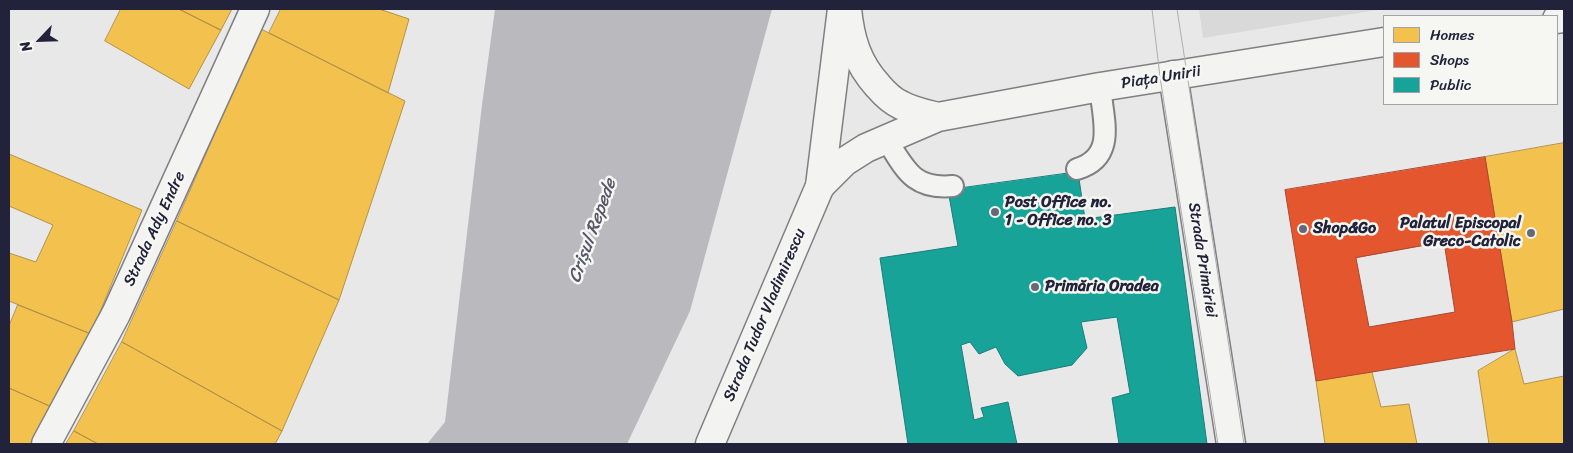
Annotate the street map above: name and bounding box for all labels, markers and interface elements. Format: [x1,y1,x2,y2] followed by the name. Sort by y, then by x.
[15,15,65,65] north arrow
[1383,15,1558,105] legend
[1430,22,1474,48] text: Homes
[12,37,39,56] text: N
[1430,47,1469,73] text: Shops
[1120,62,1202,94] street label: Piața Unirii
[1430,72,1471,98] text: Public
[120,169,190,289] street label: Strada Ady Endre
[564,176,622,286] water label: Crișul Repede
[1005,193,1112,231] place label: Post Office no. 1 - Office no. 3
[1183,201,1221,319] street label: Strada Primăriei
[989,206,1001,218] marker: Post Office no. 1 - Office no. 3
[1400,214,1521,252] place label: Palatul Episcopal Greco-Catolic
[1313,219,1376,239] place label: Shop&Go
[1297,223,1309,235] marker: Shop&Go
[720,226,810,404] street label: Strada Tudor Vladimirescu
[1525,227,1537,239] marker: Palatul Episcopal Greco-Catolic
[1045,277,1159,297] place label: Primăria Oradea
[1029,281,1041,293] marker: Primăria Oradea

